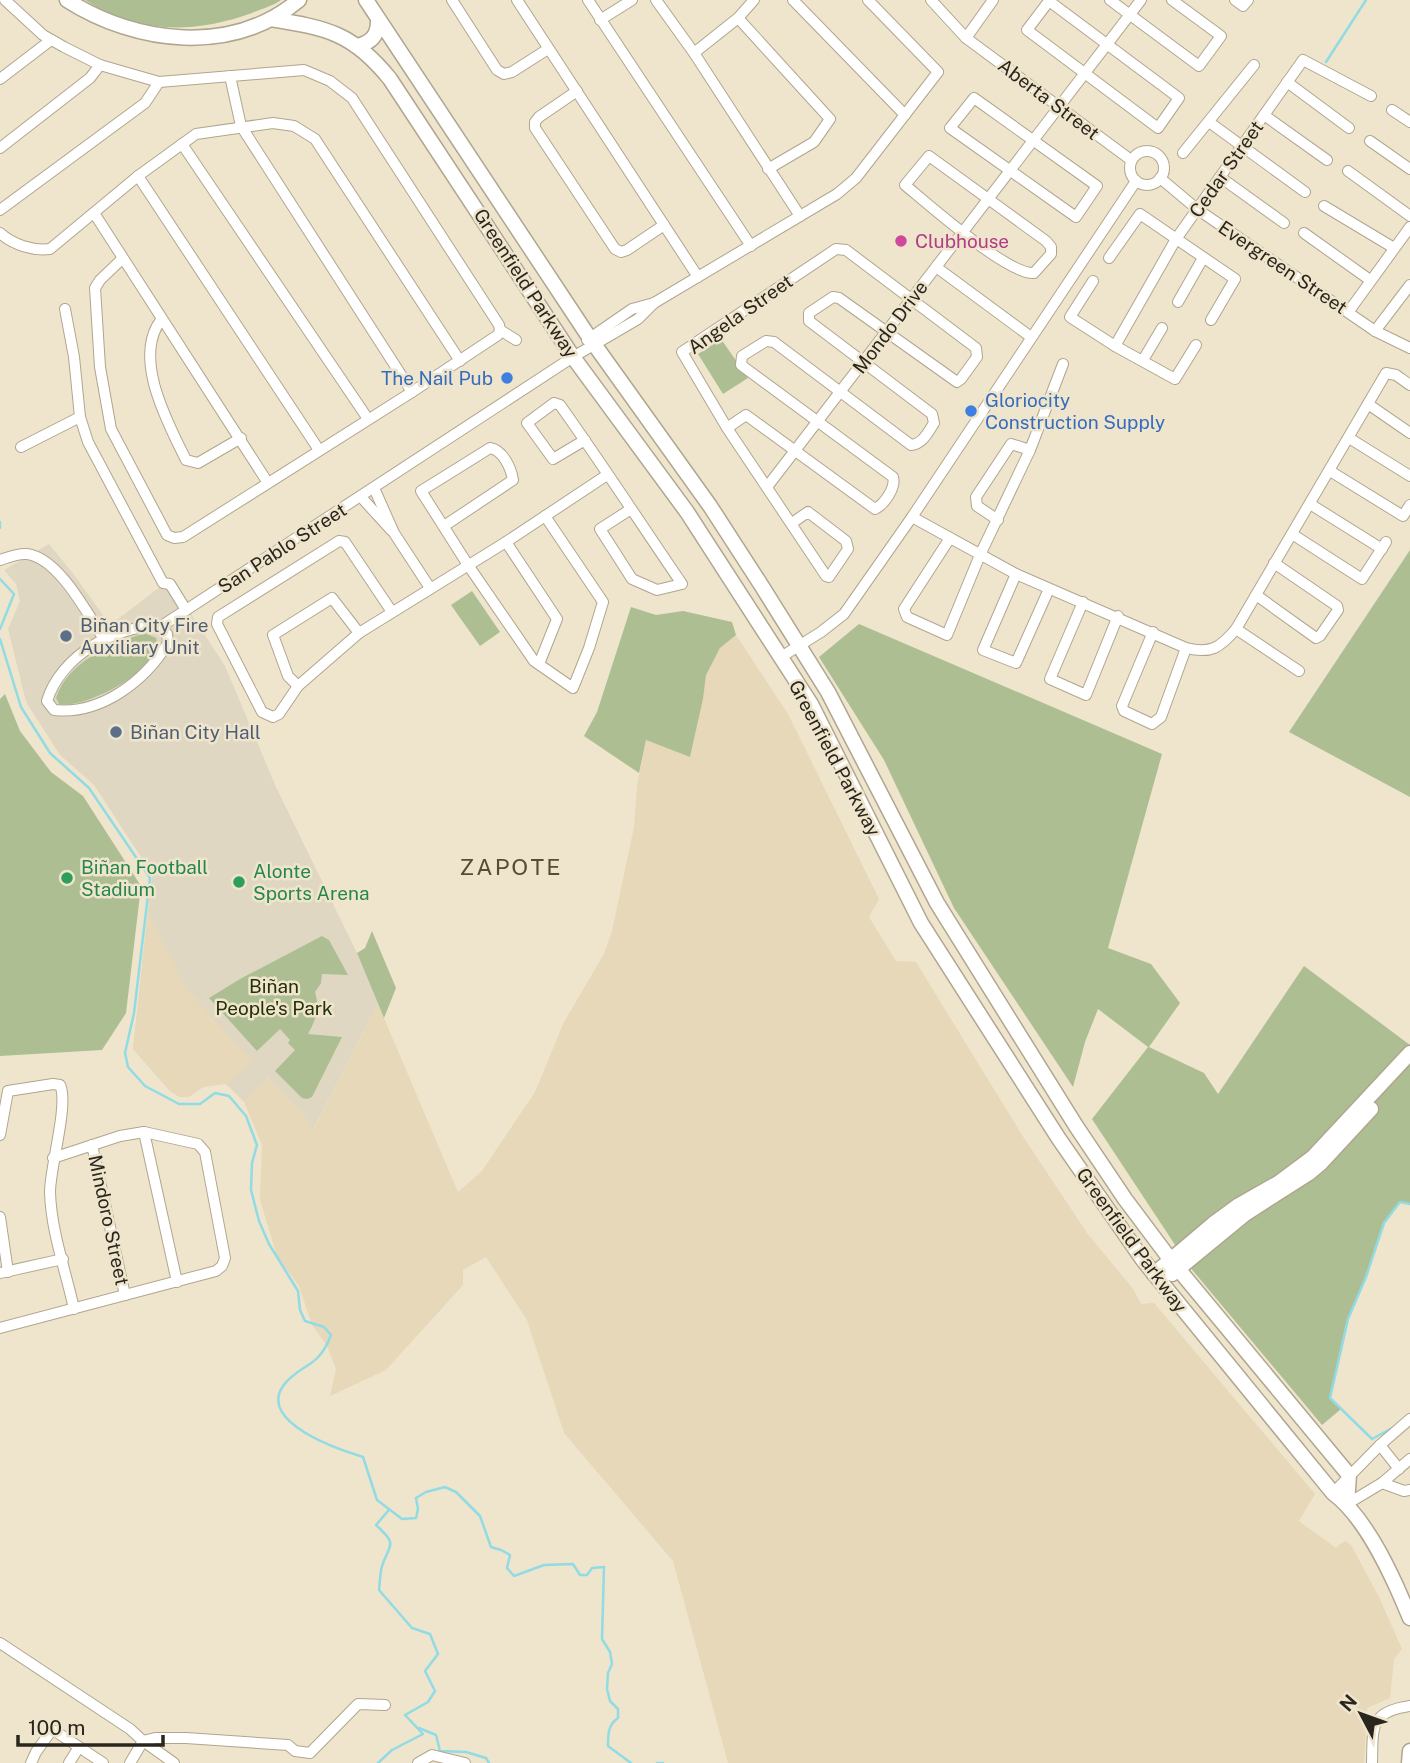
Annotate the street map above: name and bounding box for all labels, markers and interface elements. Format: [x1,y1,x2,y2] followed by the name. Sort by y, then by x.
[994,54,1104,144] street label: Aberta Street
[1185,116,1267,222] street label: Cedar Street
[470,204,582,362] street label: Greenfield Parkway
[1214,216,1352,318] street label: Evergreen Street
[915,230,1009,252] place label: Clubhouse
[893,233,909,249] marker: Clubhouse
[683,270,797,358] street label: Angela Street
[848,276,932,378] street label: Mondo Drive
[381,367,493,389] place label: The Nail Pub
[499,370,515,386] marker: The Nail Pub
[985,389,1165,433] place label: Gloriocity Construction Supply
[963,403,979,419] marker: Gloriocity Construction Supply
[214,498,350,598] street label: San Pablo Street
[80,614,209,658] place label: Biñan City Fire Auxiliary Unit
[58,628,74,644] marker: Biñan City Fire Auxiliary Unit
[785,676,885,840] street label: Greenfield Parkway
[130,721,261,743] place label: Biñan City Hall
[108,724,124,740] marker: Biñan City Hall
[460,853,562,880] district label: ZAPOTE
[81,856,208,900] place label: Biñan Football Stadium
[253,860,369,904] place label: Alonte Sports Arena
[59,870,75,886] marker: Biñan Football Stadium
[231,874,247,890] marker: Alonte Sports Arena
[215,975,333,1019] park label: Biñan People's Park
[84,1153,134,1287] street label: Mindoro Street
[1072,1163,1192,1317] street label: Greenfield Parkway
[1326,1679,1396,1749] north arrow
[1335,1690,1361,1716] text: N
[18,1704,163,1748] scale bar
[28,1715,85,1740] text: 100 m

